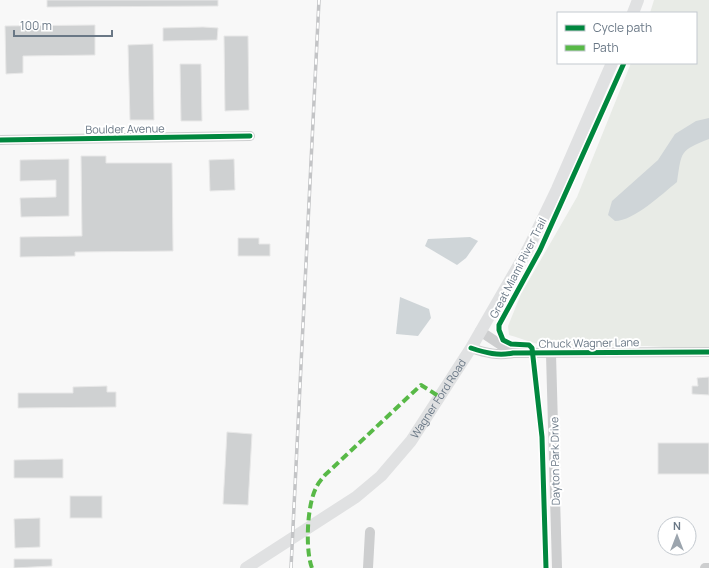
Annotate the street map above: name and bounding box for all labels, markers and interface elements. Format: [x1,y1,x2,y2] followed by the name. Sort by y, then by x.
[14,12,112,38] scale bar
[557,12,697,64] legend
[20,17,52,34] text: 100 m
[593,19,652,36] text: Cycle path
[593,39,619,56] text: Path
[85,120,165,137] street label: Boulder Avenue
[486,215,549,321] street label: Great Miami River Trail
[538,334,640,351] street label: Chuck Wagner Lane
[407,356,469,441] street label: Wagner Ford Road
[546,416,563,505] street label: Dayton Park Drive
[657,516,697,556] north arrow
[673,518,681,533] text: N

